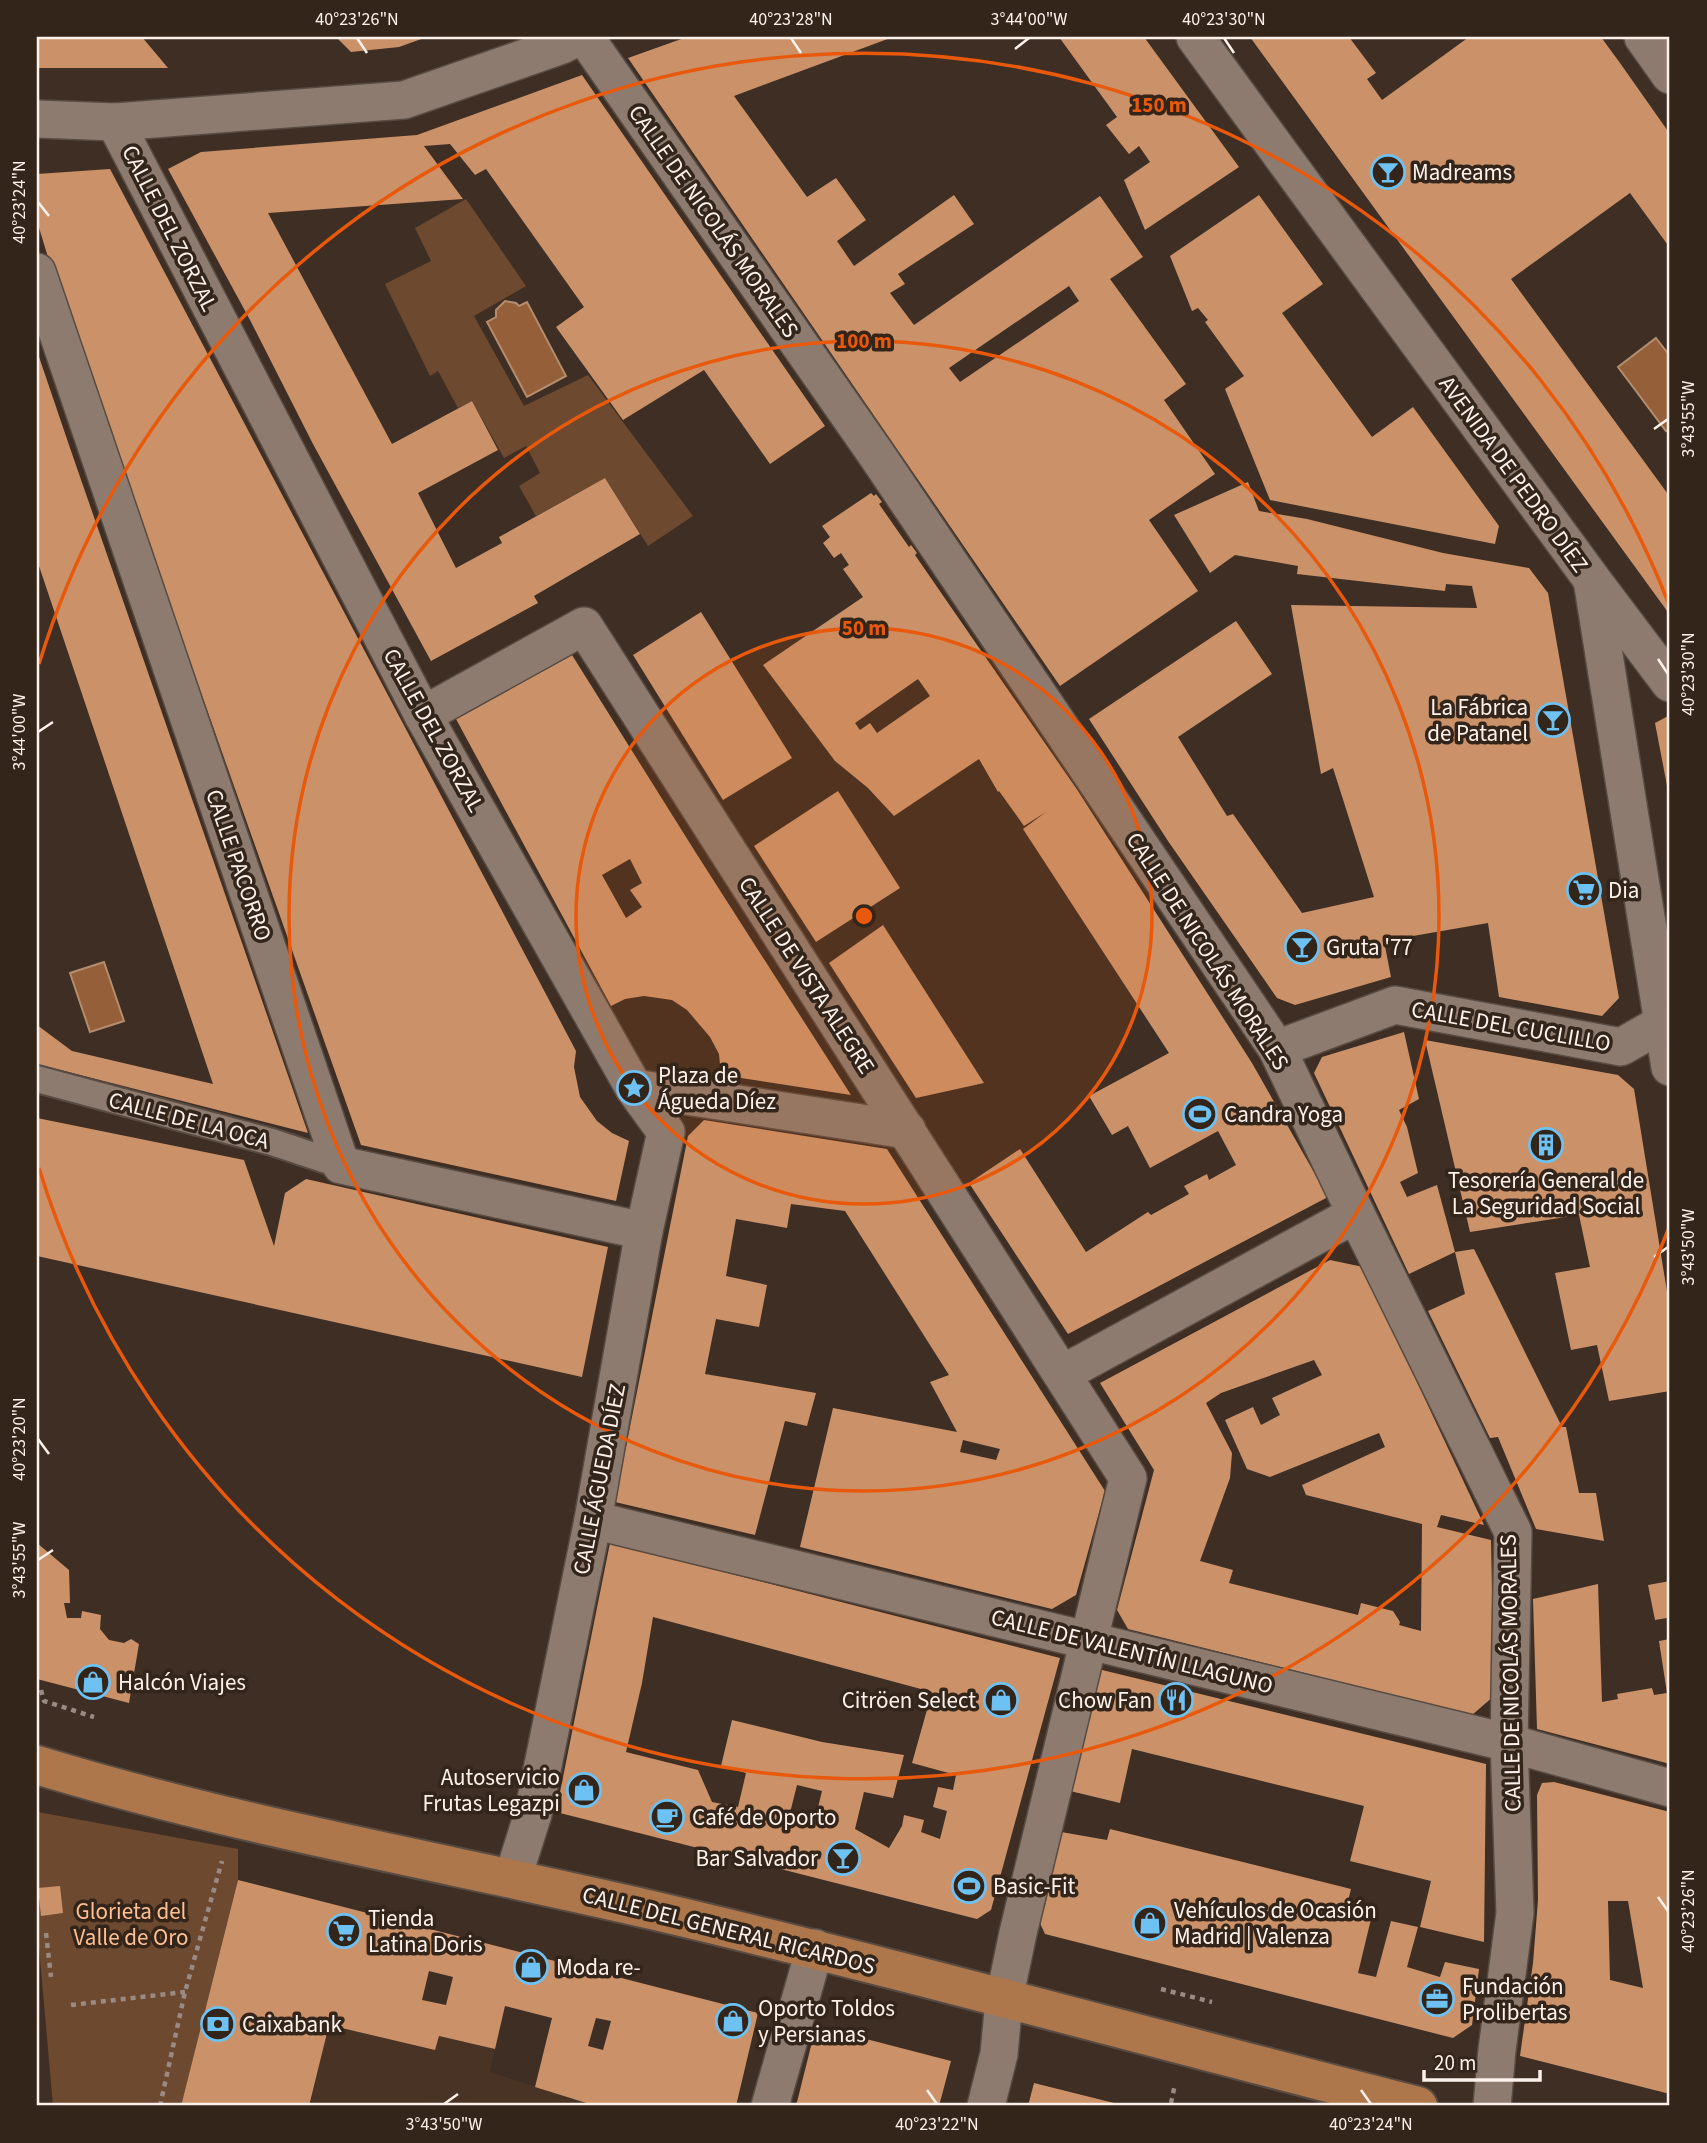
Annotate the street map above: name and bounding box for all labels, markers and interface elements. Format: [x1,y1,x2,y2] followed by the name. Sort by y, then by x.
[315,7,399,32] text: 40°23'26"N
[749,7,833,32] text: 40°23'28"N
[991,7,1068,32] text: 3°44'00"W
[1182,7,1266,32] text: 40°23'30"N
[1131,90,1187,120] text: 150 m
[620,98,807,345] street label: CALLE DE NICOLÁS MORALES
[113,139,226,317] street label: CALLE DEL ZORZAL
[1369,153,1407,191] bar icon: Madreams
[1412,156,1512,189] place label: Madreams
[7,160,32,244] text: 40°23'24"N
[836,326,892,356] text: 100 m
[1431,369,1596,579] street label: AVENIDA DE PEDRO DÍEZ
[1676,381,1701,458] text: 3°43'55"W
[842,613,886,643] text: 50 m
[1676,632,1701,716] text: 40°23'30"N
[375,642,492,818] street label: CALLE DEL ZORZAL
[1427,691,1528,750] place label: La Fábrica de Patanel
[7,694,32,771] text: 3°44'00"W
[1534,701,1572,739] bar icon: La Fábrica de Patanel
[197,785,280,945] street label: CALLE PACORRO
[1118,826,1297,1077] street label: CALLE DE NICOLÁS MORALES
[730,870,883,1080] street label: CALLE DE VISTA ALEGRE
[1565,871,1603,909] supermarket icon: Dia
[1608,874,1639,907] place label: Dia
[852,904,876,928] centre of rings
[1283,928,1321,966] bar icon: Gruta '77
[1326,931,1413,964] place label: Gruta '77
[1409,993,1613,1060] street label: CALLE DEL CUCLILLO
[658,1059,776,1118] place label: Plaza de Águeda Díez
[615,1069,653,1107] place icon: Plaza de Águeda Díez
[105,1083,273,1158] street label: CALLE DE LA OCA
[1181,1095,1219,1133] sports icon: Candra Yoga
[1224,1098,1343,1131] place label: Candra Yoga
[1527,1126,1565,1164] building icon: Tesorería General de La Seguridad Social
[1448,1164,1644,1223] place label: Tesorería General de La Seguridad Social
[1676,1209,1701,1286] text: 3°43'50"W
[565,1381,634,1577] street label: CALLE ÁGUEDA DÍEZ
[7,1397,32,1481] text: 40°23'20"N
[7,1522,32,1599] text: 3°43'55"W
[1492,1534,1529,1812] street label: CALLE DE NICOLÁS MORALES
[987,1600,1276,1703] street label: CALLE DE VALENTÍN LLAGUNO
[74,1663,112,1701] shop icon: Halcón Viajes
[118,1666,246,1699] place label: Halcón Viajes
[982,1681,1020,1719] shop icon: Citröen Select
[1157,1681,1195,1719] restaurant icon: Chow Fan
[842,1684,976,1717] place label: Citröen Select
[1058,1684,1152,1717] place label: Chow Fan
[422,1761,560,1820] place label: Autoservicio Frutas Legazpi
[565,1771,603,1809] shop icon: Autoservicio Frutas Legazpi
[648,1798,686,1836] cafe icon: Café de Oporto
[692,1801,836,1834] place label: Café de Oporto
[824,1839,862,1877] bar icon: Bar Salvador
[695,1842,819,1875] place label: Bar Salvador
[950,1867,988,1905] sports icon: Basic-Fit
[1676,1869,1701,1953] text: 40°23'26"N
[993,1870,1076,1903] place label: Basic-Fit
[579,1878,879,1983] street label: CALLE DEL GENERAL RICARDOS
[1174,1894,1377,1953] place label: Vehículos de Ocasión Madrid | Valenza
[74,1895,188,1954] park label: Glorieta del Valle de Oro
[368,1902,483,1961] place label: Tienda Latina Doris
[1131,1904,1169,1942] shop icon: Vehículos de Ocasión Madrid | Valenza
[325,1912,363,1950] supermarket icon: Tienda Latina Doris
[512,1948,550,1986] shop icon: Moda re-
[556,1951,641,1984] place label: Moda re-
[1462,1970,1567,2029] place label: Fundación Prolibertas
[1418,1980,1456,2018] office icon: Fundación Prolibertas
[758,1992,895,2051] place label: Oporto Toldos y Persianas
[714,2002,752,2040] shop icon: Oporto Toldos y Persianas
[199,2005,237,2043] bank icon: Caixabank
[242,2008,343,2041] place label: Caixabank
[1424,2038,1539,2082] scale bar
[1434,2048,1476,2078] text: 20 m
[406,2112,483,2137] text: 3°43'50"W
[895,2112,979,2137] text: 40°23'22"N
[1329,2112,1413,2137] text: 40°23'24"N

